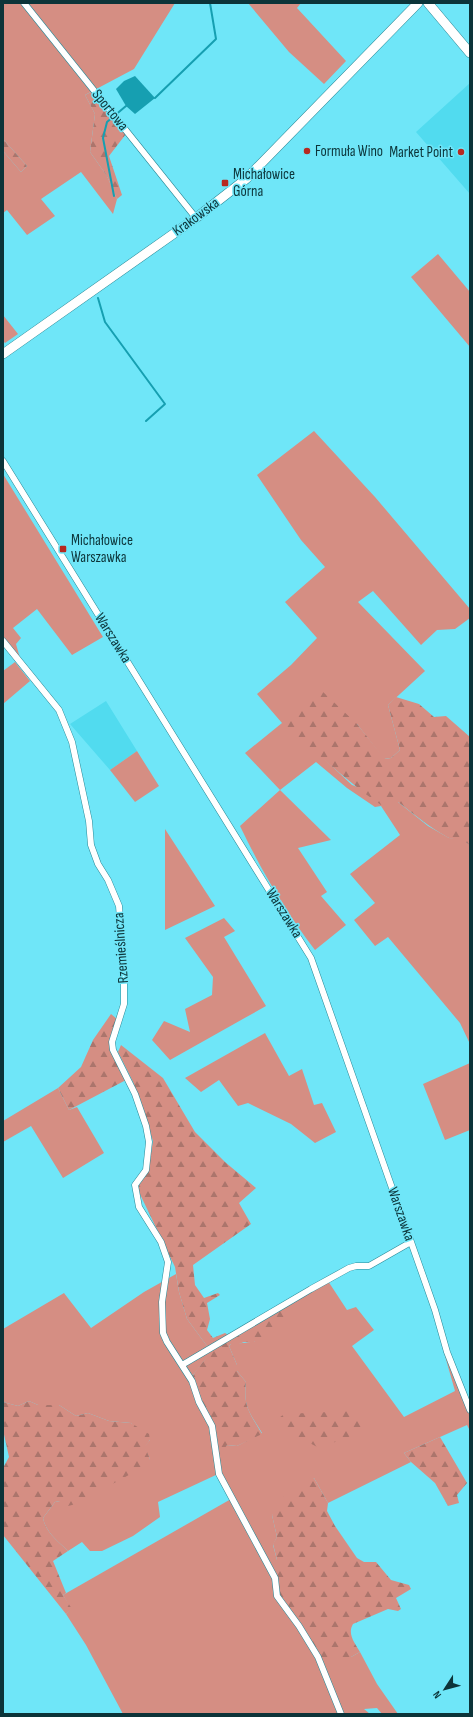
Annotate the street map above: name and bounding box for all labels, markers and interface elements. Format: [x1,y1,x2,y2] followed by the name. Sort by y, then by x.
[88,85,133,135] street label: Sportowa
[315,142,383,161] place label: Formuła Wino
[389,143,453,162] place label: Market Point
[302,146,312,156] marker: Formuła Wino
[456,147,466,157] marker: Market Point
[233,165,295,201] place label: Michałowice Górna
[220,178,230,188] marker: Michałowice Górna
[169,193,223,240] street label: Krakowska
[71,531,133,567] place label: Michałowice Warszawka
[58,544,68,554] marker: Michałowice Warszawka
[90,609,136,667] street label: Warszawka
[261,884,307,942] street label: Warszawka
[109,912,133,984] street label: Rzemieślnicza
[383,1185,419,1243] street label: Warszawka
[425,1669,465,1709] north arrow
[430,1688,444,1701] text: N

